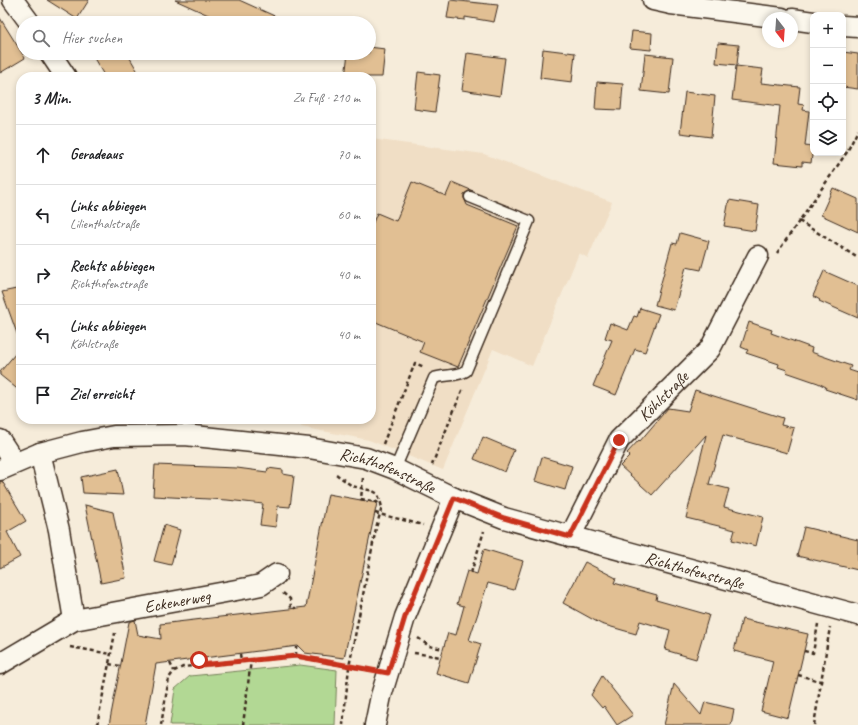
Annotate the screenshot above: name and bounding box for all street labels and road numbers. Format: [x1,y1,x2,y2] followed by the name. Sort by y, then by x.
[634,366,694,426] street label: Köhlstraße
[338,444,440,499] street label: Richthofenstraße
[643,547,747,595] street label: Richthofenstraße
[143,585,213,618] street label: Eckenerweg

